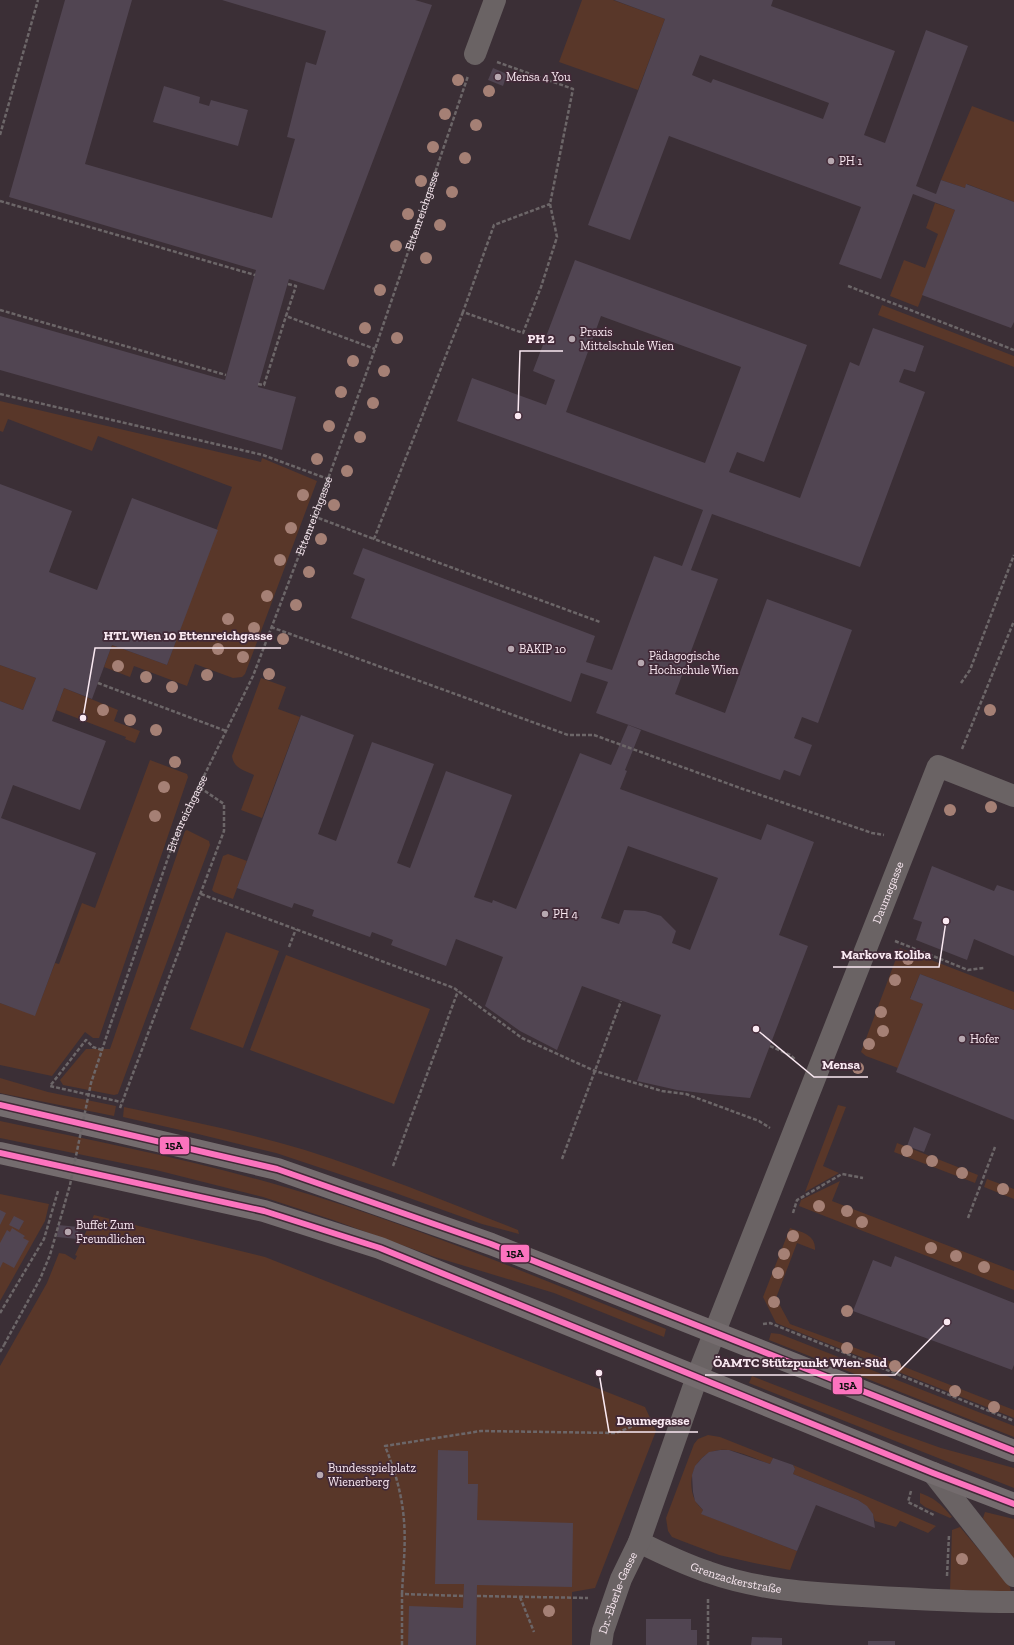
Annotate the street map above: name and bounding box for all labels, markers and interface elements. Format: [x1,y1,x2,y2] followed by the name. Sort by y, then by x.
[506,70,571,84] place label: Mensa 4 You
[493,72,503,82] marker: Mensa 4 You
[839,154,863,168] place label: PH 1
[826,156,836,166] marker: PH 1
[402,168,442,252] street label: Ettenreichgasse
[580,325,674,353] place label: Praxis Mittelschule Wien
[520,326,563,351] callout: PH 2
[527,331,555,346] text: PH 2
[567,334,577,344] marker: Praxis Mittelschule Wien
[293,474,335,557] street label: Ettenreichgasse
[95,623,281,648] callout: HTL Wien 10 Ettenreichgasse
[103,628,273,643] text: HTL Wien 10 Ettenreichgasse
[519,642,566,656] place label: BAKIP 10
[506,644,516,654] marker: BAKIP 10
[649,649,739,677] place label: Pädagogische Hochschule Wien
[636,658,646,668] marker: Pädagogische Hochschule Wien
[164,772,211,854] street label: Ettenreichgasse
[870,859,907,926] street label: Daumegasse
[553,907,579,921] place label: PH 4
[540,909,550,919] marker: PH 4
[833,942,939,967] callout: Markova Koliba
[841,947,931,962] text: Markova Koliba
[970,1032,999,1046] place label: Hofer
[957,1034,967,1044] marker: Hofer
[814,1052,868,1077] callout: Mensa
[822,1057,860,1072] text: Mensa
[159,1136,190,1155] line badge: 15A
[165,1139,183,1152] text: 15A
[76,1218,145,1246] place label: Buffet Zum Freundlichen
[63,1227,73,1237] marker: Buffet Zum Freundlichen
[500,1244,530,1263] line badge: 15A
[506,1247,524,1260] text: 15A
[705,1350,895,1375] callout: ÖAMTC Stützpunkt Wien-Süd
[713,1355,888,1370] text: ÖAMTC Stützpunkt Wien-Süd
[832,1376,863,1395] line badge: 15A
[839,1379,857,1392] text: 15A
[609,1407,698,1432] callout: Daumegasse
[616,1413,690,1428] text: Daumegasse
[328,1461,416,1489] place label: Bundesspielplatz Wienerberg
[315,1470,325,1480] marker: Bundesspielplatz Wienerberg
[596,1549,640,1636] street label: Dr.-Eberle-Gasse
[689,1559,783,1596] street label: Grenzackerstraße

